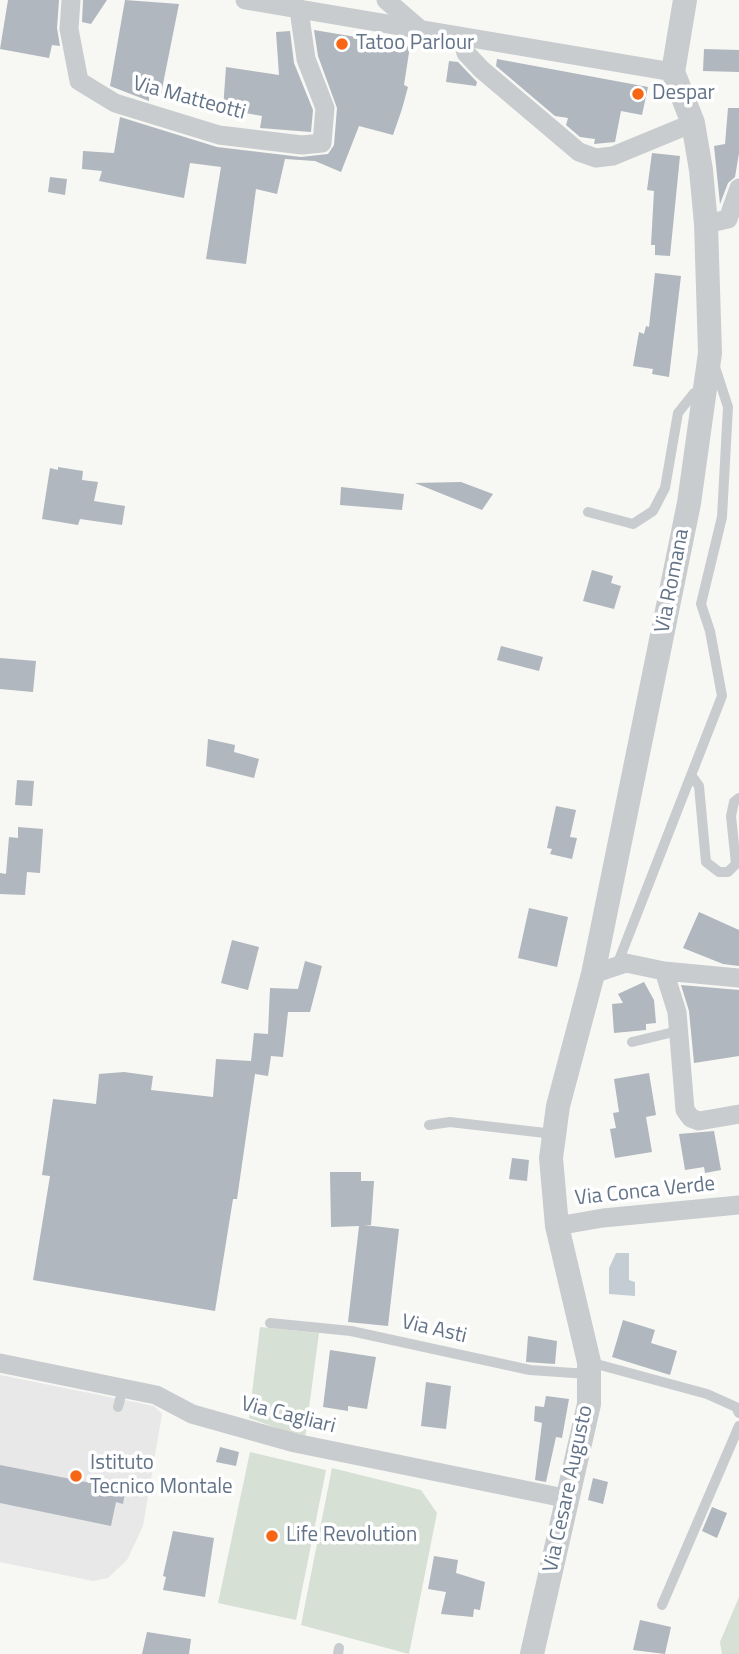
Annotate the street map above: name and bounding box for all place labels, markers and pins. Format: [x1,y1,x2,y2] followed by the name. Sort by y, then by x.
[356,31,474,57] place label: Tatoo Parlour
[334,36,350,52] marker: Tatoo Parlour
[652,81,715,107] place label: Despar
[630,86,646,102] marker: Despar
[90,1451,233,1501] place label: Istituto Tecnico Montale
[68,1468,84,1484] marker: Istituto Tecnico Montale
[286,1523,417,1549] place label: Life Revolution
[264,1528,280,1544] marker: Life Revolution

